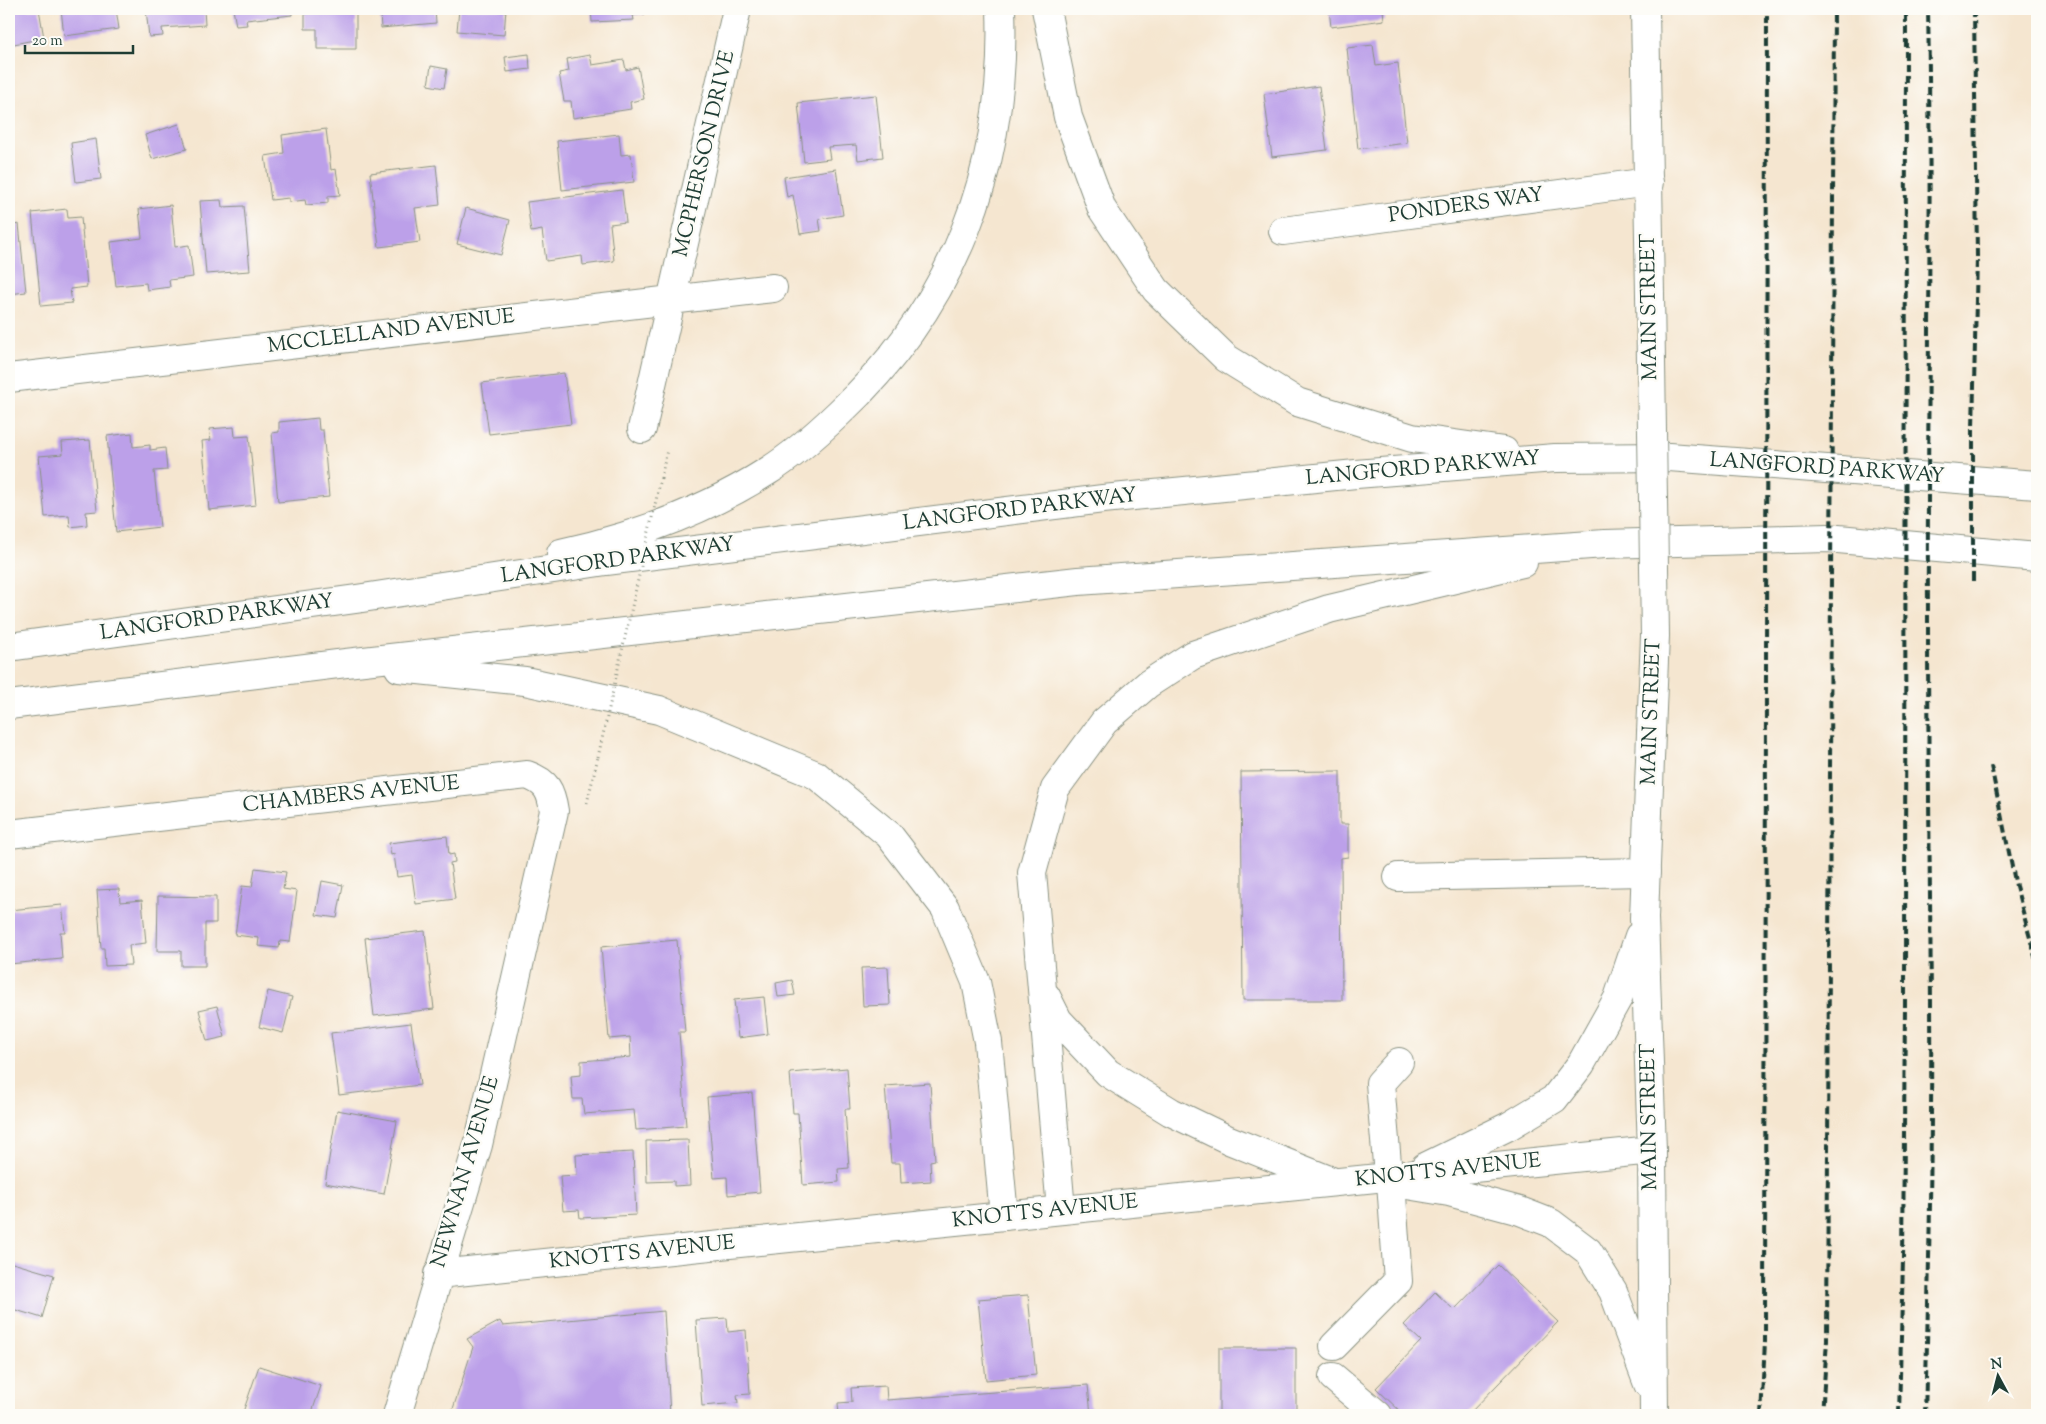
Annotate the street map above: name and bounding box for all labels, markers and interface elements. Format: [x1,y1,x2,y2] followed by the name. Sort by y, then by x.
[25,22,132,54] scale bar
[32,31,63,52] text: 20 m
[667,47,743,260] street label: MCPHERSON DRIVE
[1386,180,1546,232] street label: PONDERS WAY
[1634,233,1666,381] street label: MAIN STREET
[266,302,517,362] street label: MCCLELLAND AVENUE
[1304,444,1542,494] street label: LANGFORD PARKWAY
[1708,446,1946,492] street label: LANGFORD PARKWAY
[901,481,1139,539] street label: LANGFORD PARKWAY
[499,530,737,592] street label: LANGFORD PARKWAY
[98,587,336,649] street label: LANGFORD PARKWAY
[1634,638,1670,786] street label: MAIN STREET
[241,769,461,821] street label: CHAMBERS AVENUE
[1634,1043,1666,1191] street label: MAIN STREET
[424,1073,508,1271] street label: NEWNAN AVENUE
[1354,1146,1543,1196] street label: KNOTTS AVENUE
[951,1187,1140,1237] street label: KNOTTS AVENUE
[548,1228,737,1278] street label: KNOTTS AVENUE
[1974,1352,2024,1402] north arrow
[1990,1354,2003,1376] text: N

